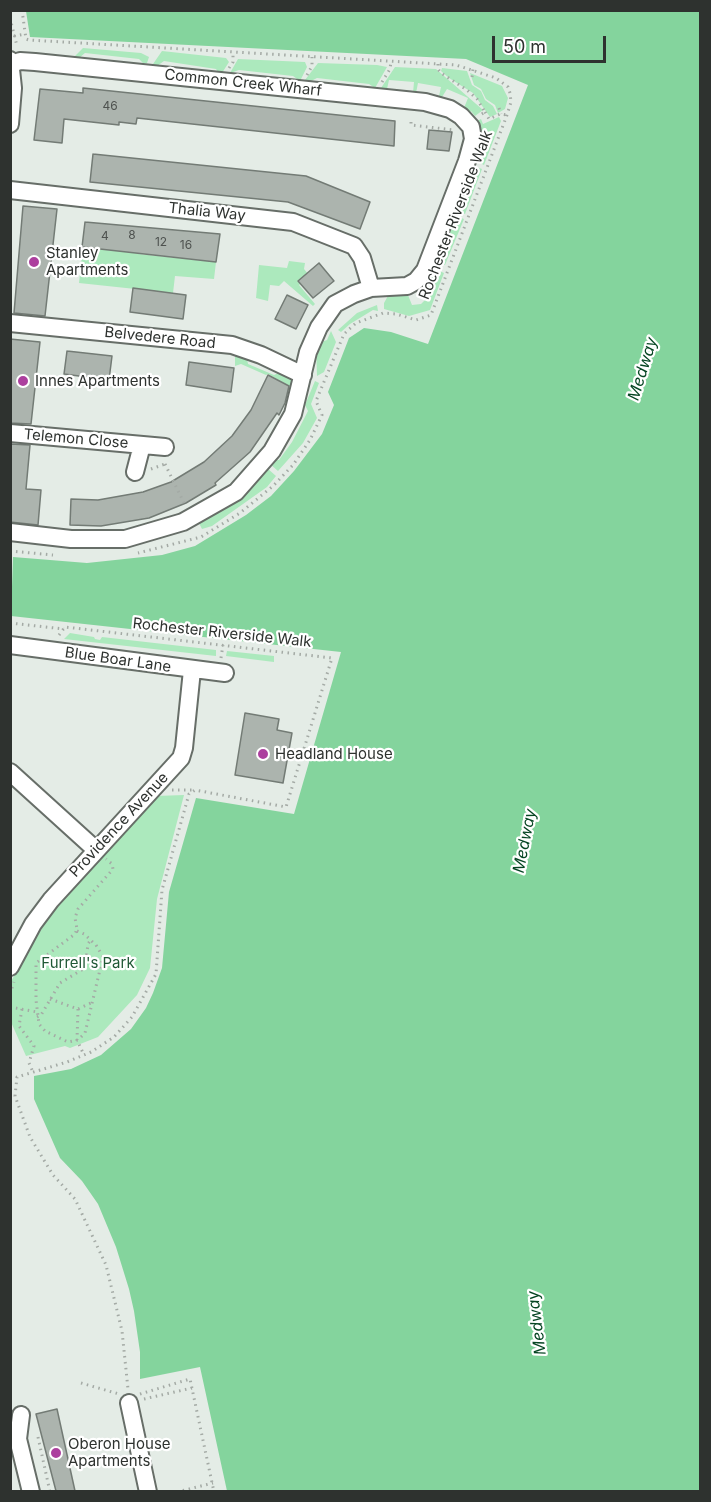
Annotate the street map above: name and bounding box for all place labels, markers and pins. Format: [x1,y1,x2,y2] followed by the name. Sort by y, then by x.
[46,244,128,279] place label: Stanley Apartments
[27,255,41,269] marker: Stanley Apartments
[35,372,160,390] place label: Innes Apartments
[16,374,30,388] marker: Innes Apartments
[275,745,393,763] place label: Headland House
[256,747,270,761] marker: Headland House
[68,1435,171,1470] place label: Oberon House Apartments
[49,1446,63,1460] marker: Oberon House Apartments

